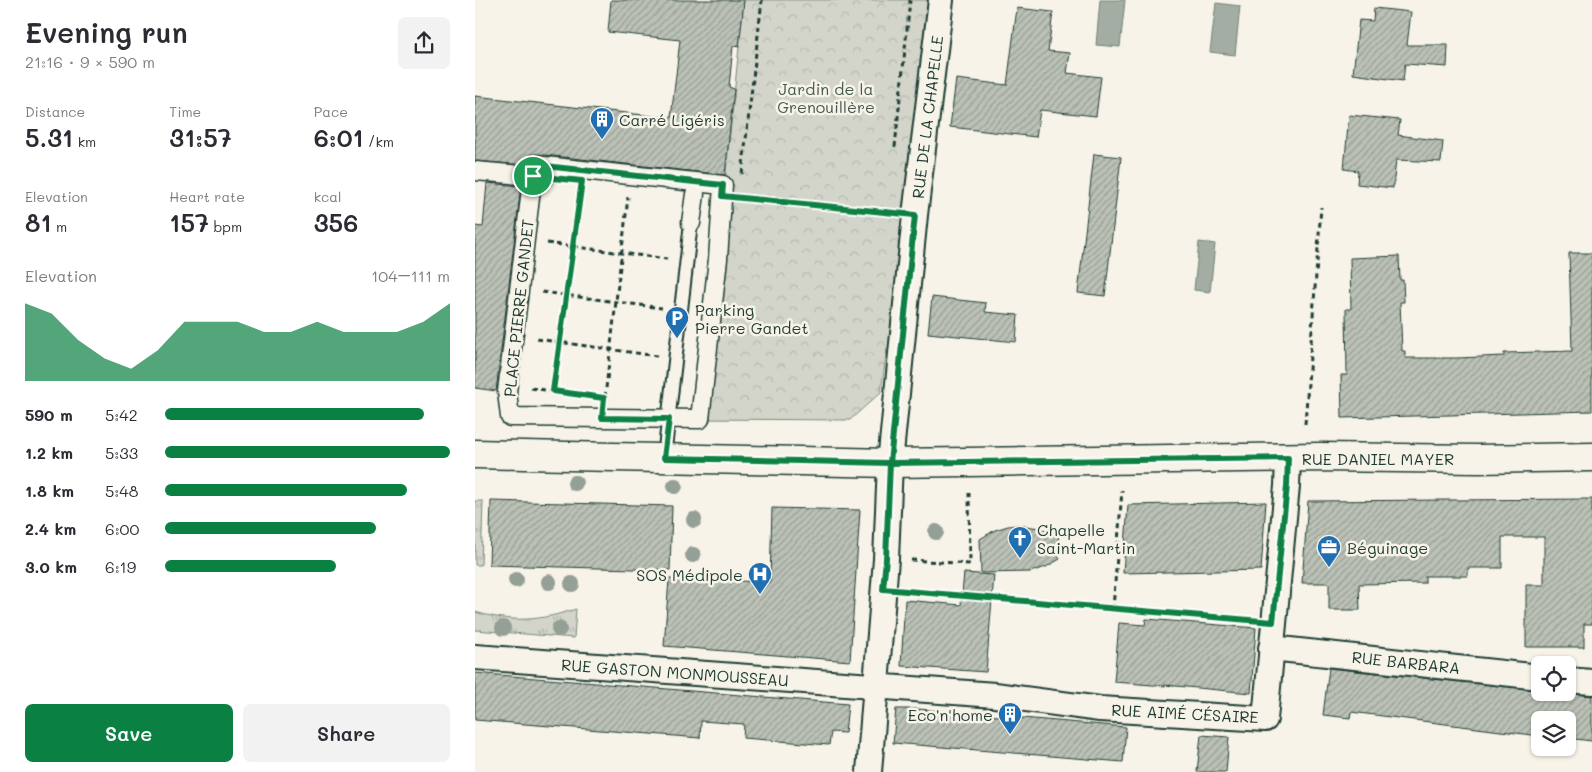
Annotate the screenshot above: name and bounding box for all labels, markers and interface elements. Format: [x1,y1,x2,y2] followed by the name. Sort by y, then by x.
[25,14,188,50] text: Evening run
[398,17,450,69] button: share
[907,34,947,200] street label: RUE DE LA CHAPELLE
[25,51,155,72] text: 21:16 · 9 × 590 m
[777,78,875,117] park label: Jardin de la Grenouillère
[25,102,85,121] text: Distance
[169,102,201,121] text: Time
[314,102,348,121] text: Pace
[589,106,615,140] building icon: Carré Ligéris
[619,109,725,130] place label: Carré Ligéris
[25,121,73,153] text: 5.31
[169,121,232,153] text: 31:57
[314,121,364,153] text: 6:01
[73,132,96,151] text: km
[364,132,394,151] text: /km
[512,155,554,197] pin
[519,162,547,190] icon: arrive
[25,187,88,206] text: Elevation
[169,187,245,206] text: Heart rate
[314,187,342,206] text: kcal
[25,206,51,238] text: 81
[169,206,209,238] text: 157
[314,206,358,238] text: 356
[51,217,67,236] text: m
[209,217,242,236] text: bpm
[498,218,538,398] street label: PLACE PIERRE GANDET
[25,265,97,286] text: Elevation
[371,265,450,286] text: 104–111 m
[695,299,808,338] place label: Parking Pierre Gandet
[664,305,690,339] parking icon: Parking Pierre Gandet
[25,404,73,425] text: 590 m
[105,404,138,425] text: 5:42
[25,442,73,463] text: 1.2 km
[105,442,138,463] text: 5:33
[1302,448,1454,469] street label: RUE DANIEL MAYER
[25,480,74,501] text: 1.8 km
[105,480,138,501] text: 5:48
[25,518,76,539] text: 2.4 km
[105,518,139,539] text: 6:00
[1037,519,1135,558] place label: Chapelle Saint-Martin
[1007,525,1033,559] church icon: Chapelle Saint-Martin
[1316,534,1342,568] office icon: Béguinage
[1347,537,1428,558] place label: Béguinage
[25,556,77,577] text: 3.0 km
[105,556,136,577] text: 6:19
[747,561,773,595] hospital icon: SOS Médipole
[636,564,743,585] place label: SOS Médipole
[1351,646,1461,678] street label: RUE BARBARA
[561,654,789,690] street label: RUE GASTON MONMOUSSEAU
[1531,656,1576,756] map controls
[1531,656,1576,701] button: locate
[1111,699,1259,727] street label: RUE AIMÉ CÉSAIRE
[997,701,1023,735] building icon: Eco'n'home
[25,704,233,762] button: Save
[243,704,450,762] button: Share
[908,704,993,725] place label: Eco'n'home
[1531,711,1576,756] button: layers

